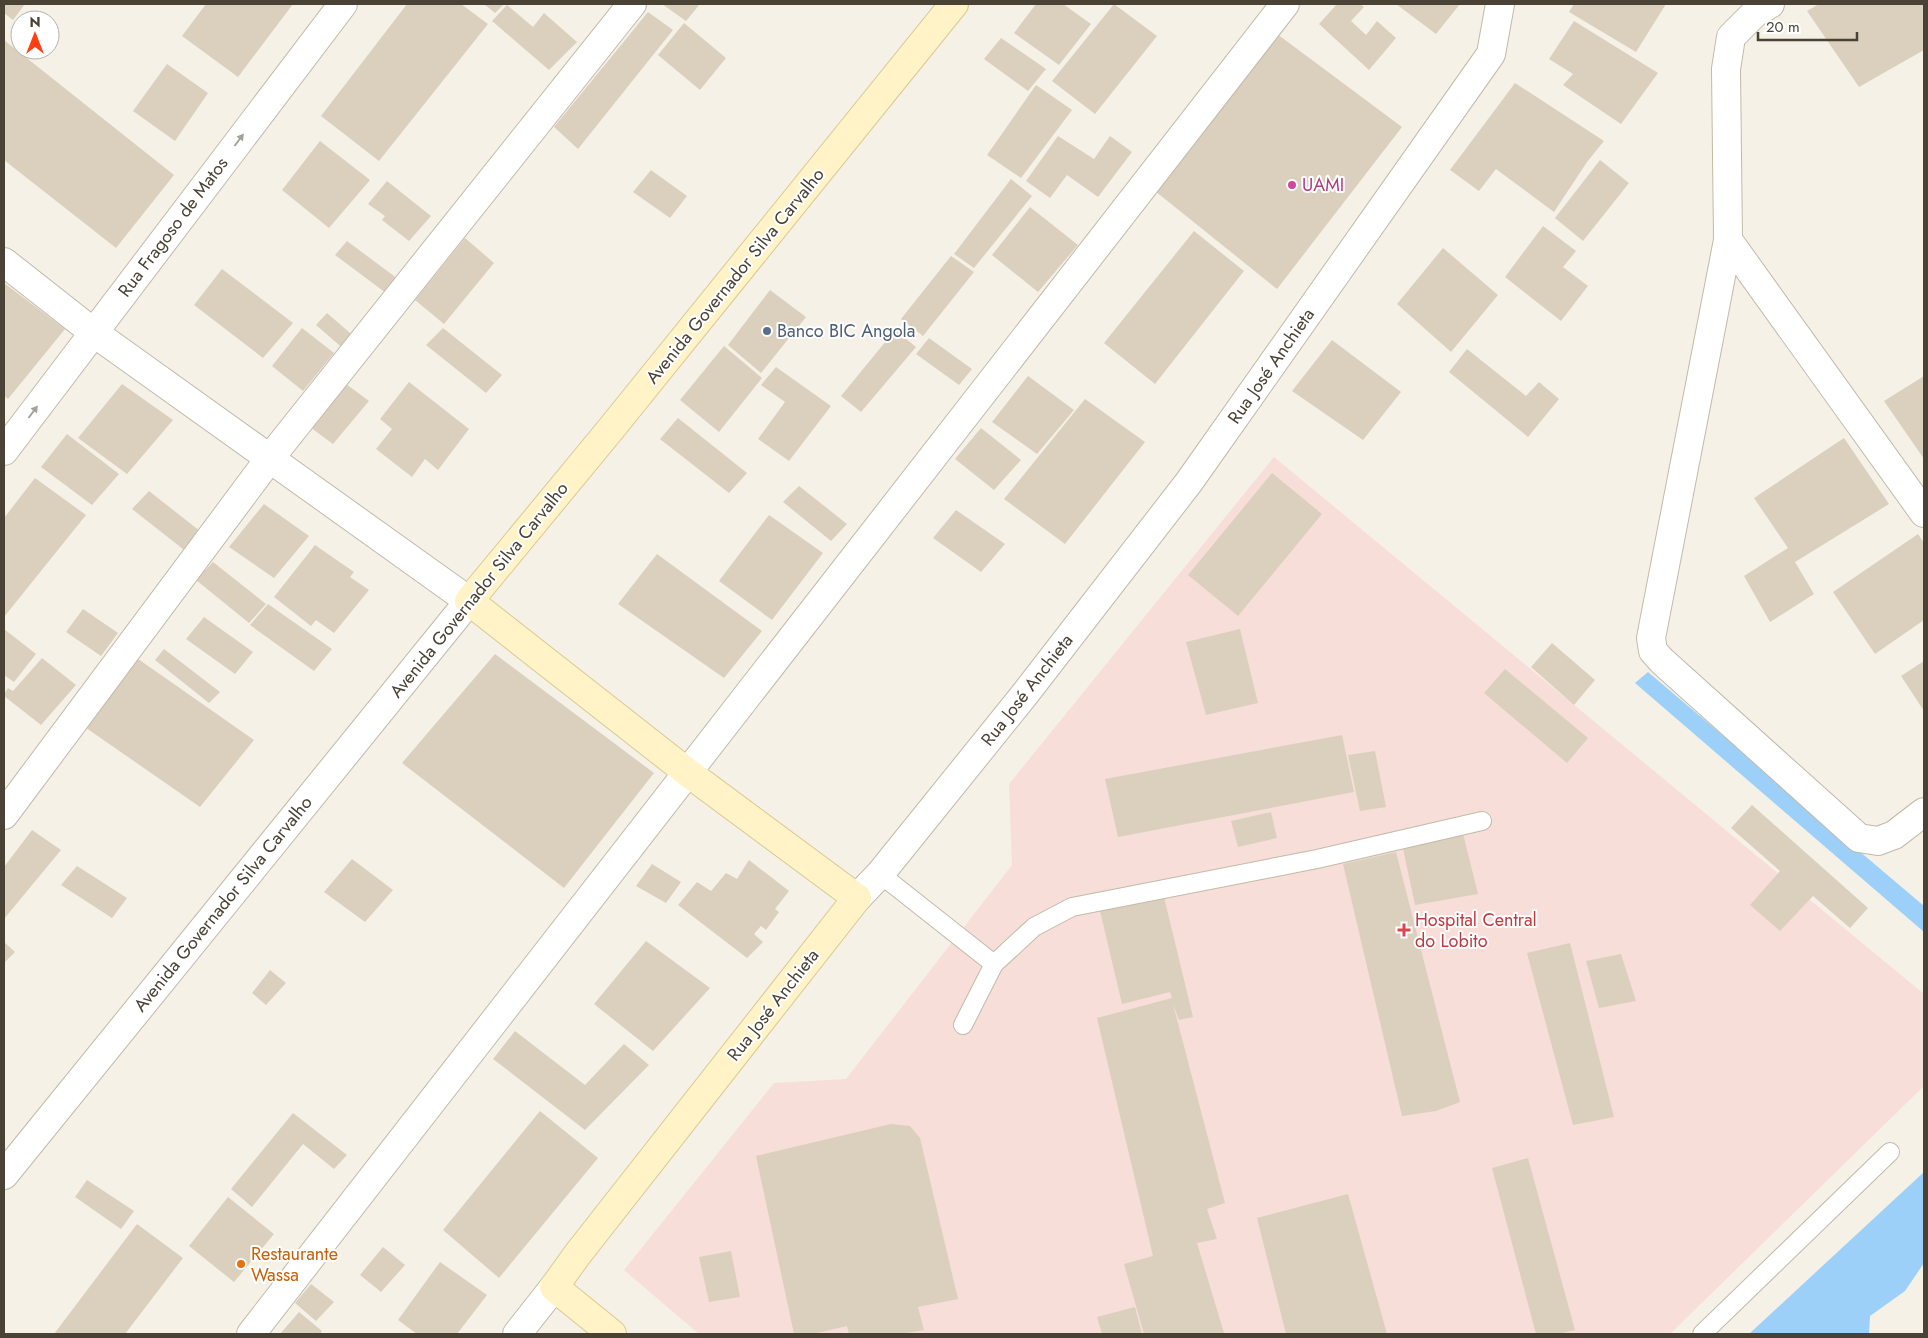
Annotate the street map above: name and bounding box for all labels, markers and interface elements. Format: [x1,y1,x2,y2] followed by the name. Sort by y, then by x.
[10,10,60,60] north arrow
[1758,10,1857,42] scale bar
[29,12,41,32] text: N
[1766,16,1800,38] text: 20 m
[234,134,245,147] one-way arrow
[112,152,234,302] street label: Rua Fragoso de Matos
[640,162,831,390] street label: Avenida Governador Silva Carvalho
[1302,172,1344,198] place label: UAMI
[1286,179,1298,191] marker: UAMI
[1221,303,1321,429] street label: Rua José Anchieta
[777,318,915,344] place label: Banco BIC Angola
[761,325,773,337] marker: Banco BIC Angola
[28,405,38,419] one-way arrow
[384,476,575,704] street label: Avenida Governador Silva Carvalho
[975,628,1079,752] street label: Rua José Anchieta
[128,790,319,1018] street label: Avenida Governador Silva Carvalho
[1415,907,1537,954] place label: Hospital Central do Lobito
[1397,923,1411,937] marker: Hospital Central do Lobito
[721,943,825,1067] street label: Rua José Anchieta
[251,1241,338,1288] place label: Restaurante Wassa
[235,1258,247,1270] marker: Restaurante Wassa

